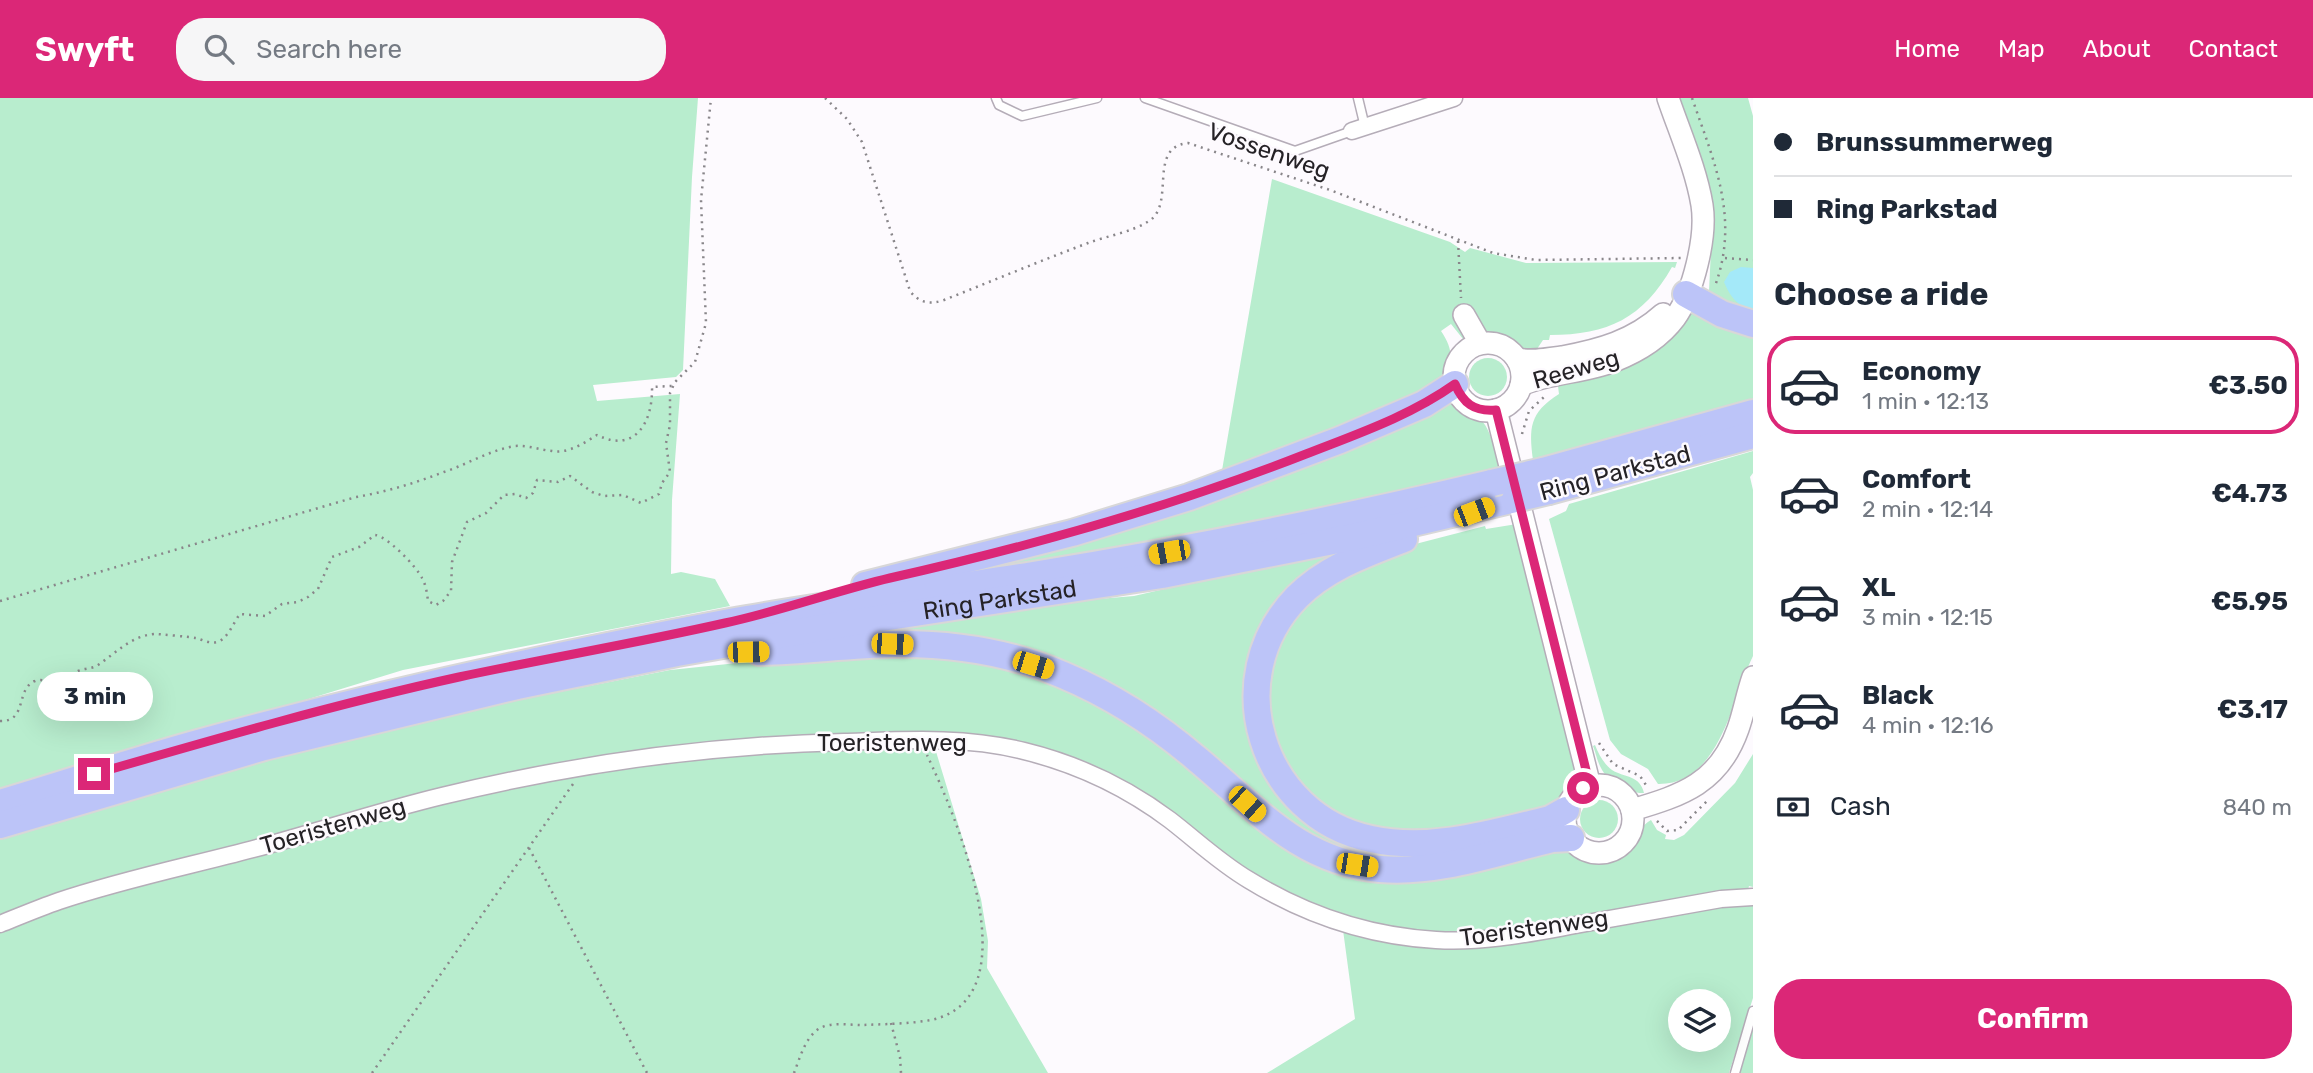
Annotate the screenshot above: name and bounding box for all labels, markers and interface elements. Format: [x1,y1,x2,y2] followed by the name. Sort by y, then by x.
[176,18,666,81] search box
[35,30,134,69] text: Swyft
[200,30,238,68] icon: search
[256,34,402,65] text: Search here
[1894,35,1960,63] text: Home
[1998,35,2045,63] text: Map
[2083,35,2151,63] text: About
[2189,35,2278,63] text: Contact
[1204,117,1334,185] street label: Vossenweg
[1816,127,2053,158] text: Brunssummerweg
[1816,194,1998,225] text: Ring Parkstad
[1774,275,1988,313] text: Choose a ride
[1529,343,1623,395] street label: Reeweg
[1778,354,1841,417] icon: car
[1862,356,1981,387] text: Economy
[2209,370,2288,401] text: €3.50
[1862,387,1989,415] text: 1 min · 12:13
[1536,439,1694,507] street label: Ring Parkstad
[1778,462,1841,525] icon: car
[1862,464,1971,495] text: Comfort
[2211,478,2288,509] text: €4.73
[1451,495,1498,529] car
[1862,495,1993,523] text: 2 min · 12:14
[1147,538,1192,566] car
[1778,570,1841,633] icon: car
[1862,572,1895,603] text: XL
[921,574,1079,626] street label: Ring Parkstad
[2211,586,2288,617] text: €5.95
[1862,603,1993,631] text: 3 min · 12:15
[871,633,914,655] car
[727,641,770,663] car
[1010,649,1057,681] car
[36,672,152,722] callout: 3 min
[1778,678,1841,741] icon: car
[1862,680,1934,711] text: Black
[64,682,126,710] text: 3 min
[2217,694,2288,725] text: €3.17
[1862,711,1994,739] text: 4 min · 12:16
[817,729,967,757] street label: Toeristenweg
[78,758,110,790] route end
[1567,772,1599,804] route start
[1225,782,1270,826] car
[1774,788,1812,826] icon: cash
[1830,791,1891,822] text: Cash
[257,792,409,860] street label: Toeristenweg
[2222,793,2292,821] text: 840 m
[1335,851,1380,879] car
[1458,904,1610,952] street label: Toeristenweg
[1774,979,2292,1059] button: Confirm
[1668,989,1731,1052] map controls
[1668,989,1731,1052] button: layers

